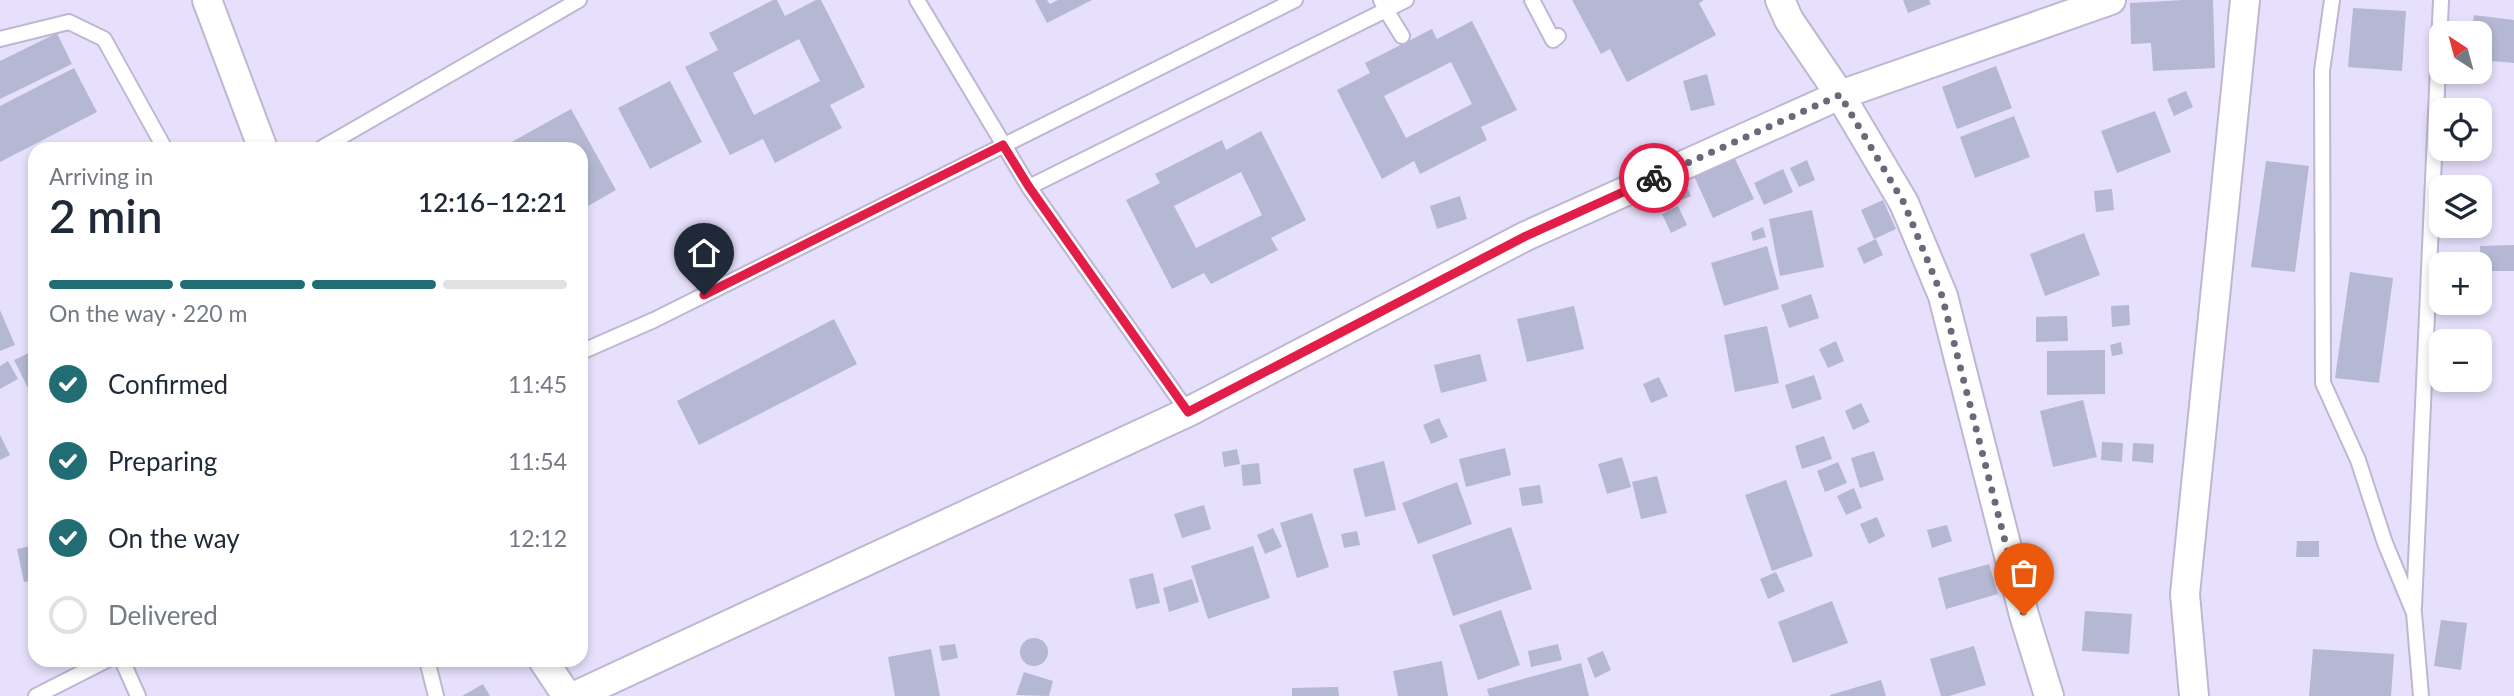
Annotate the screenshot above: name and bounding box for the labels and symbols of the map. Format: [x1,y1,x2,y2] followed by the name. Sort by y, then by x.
[2429,21,2492,84] north arrow
[1619,143,1689,213] courier
[674,223,734,295] pin
[1994,543,2054,615] pin

